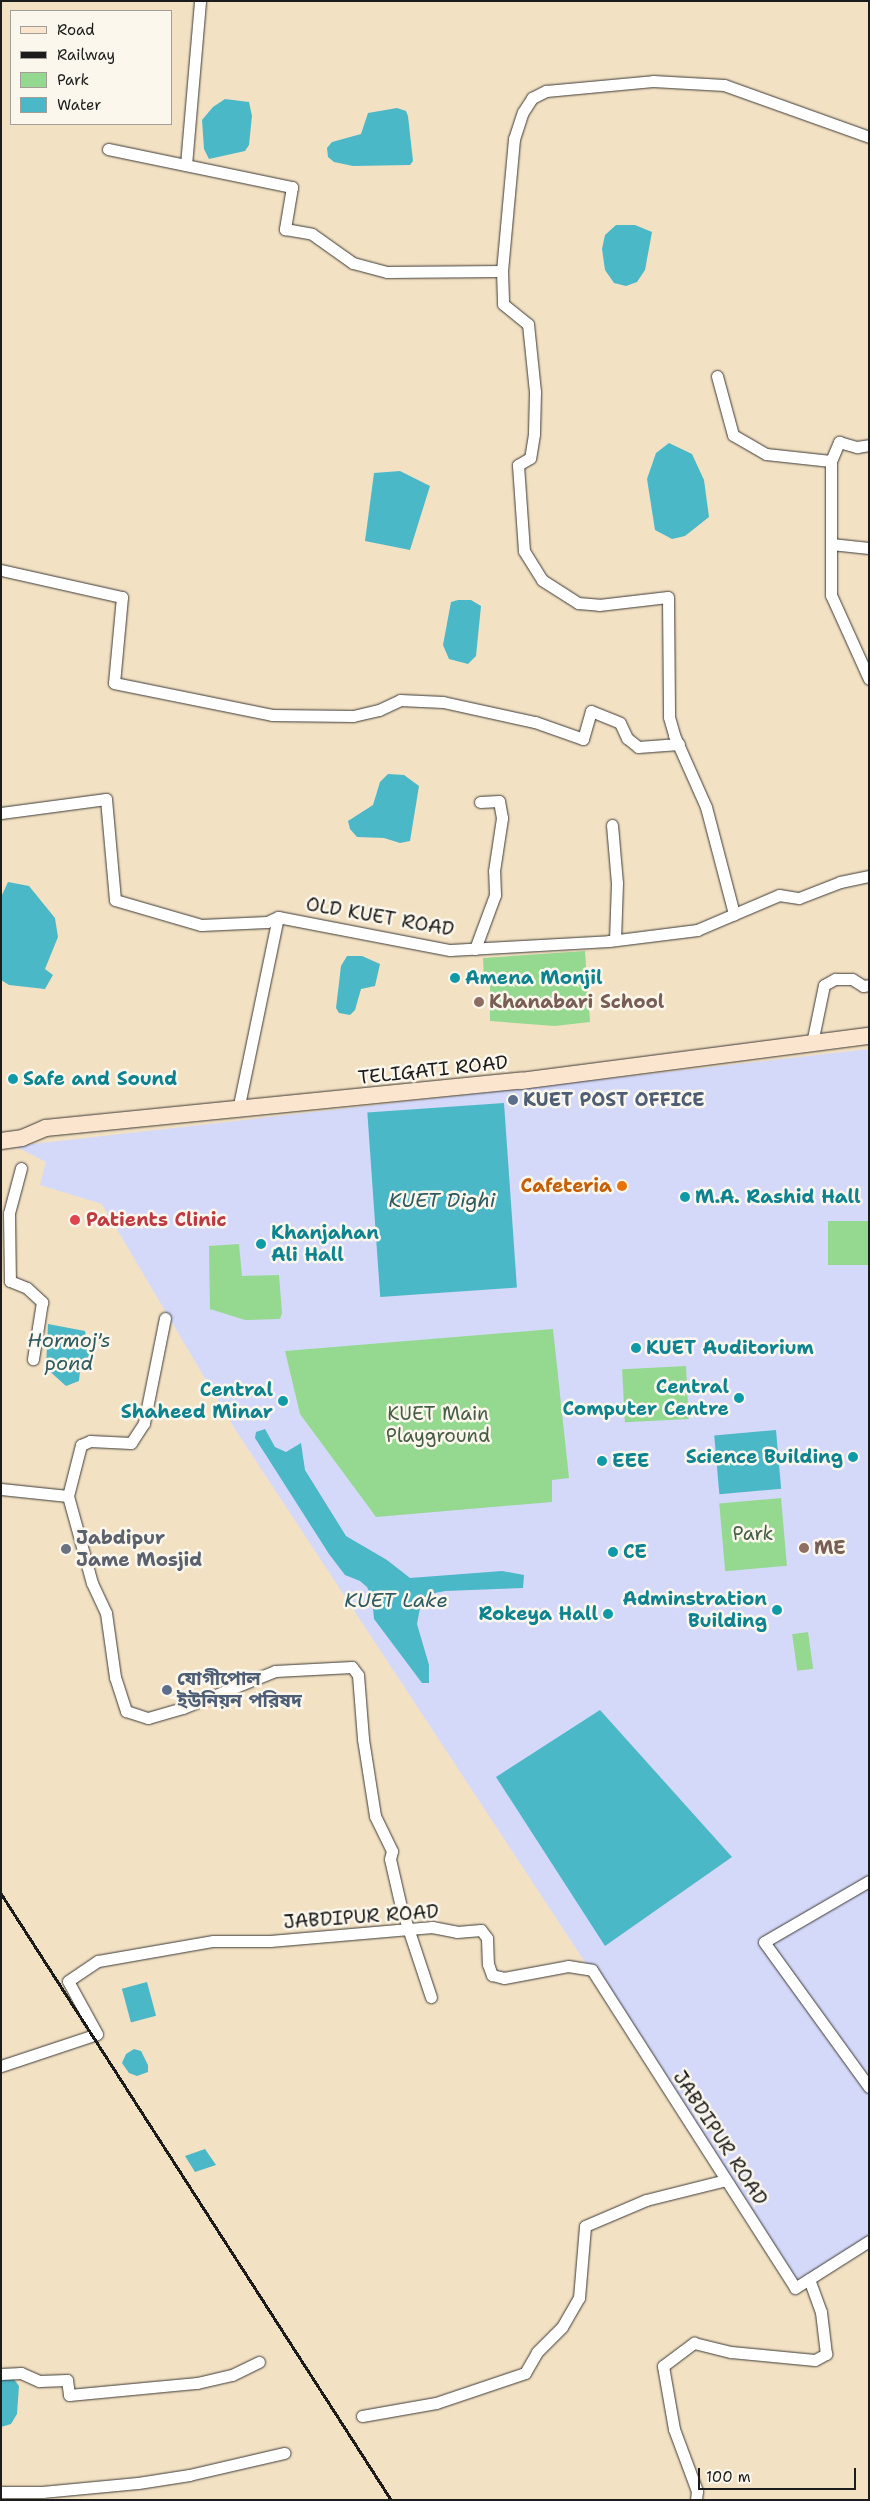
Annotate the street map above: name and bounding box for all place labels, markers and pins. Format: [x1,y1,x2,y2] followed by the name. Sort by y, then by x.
[465,967,603,989] place label: Amena Monjil
[449,972,461,984] marker: Amena Monjil
[489,991,664,1013] place label: Khanabari School
[473,996,485,1008] marker: Khanabari School
[23,1068,177,1090] place label: Safe and Sound
[7,1073,19,1085] marker: Safe and Sound
[523,1089,705,1111] place label: KUET POST OFFICE
[507,1094,519,1106] marker: KUET POST OFFICE
[521,1175,612,1197] place label: Cafeteria
[616,1180,628,1192] marker: Cafeteria
[695,1186,861,1208] place label: M.A. Rashid Hall
[679,1191,691,1203] marker: M.A. Rashid Hall
[86,1209,227,1231] place label: Patients Clinic
[68,1213,82,1227] marker: Patients Clinic
[271,1222,379,1266] place label: Khanjahan Ali Hall
[255,1238,267,1250] marker: Khanjahan Ali Hall
[646,1337,814,1359] place label: KUET Auditorium
[630,1342,642,1354] marker: KUET Auditorium
[563,1376,729,1420] place label: Central Computer Centre
[121,1379,273,1423] place label: Central Shaheed Minar
[733,1392,745,1404] marker: Central Computer Centre
[277,1395,289,1407] marker: Central Shaheed Minar
[686,1446,843,1468] place label: Science Building
[612,1450,649,1472] place label: EEE
[847,1451,859,1463] marker: Science Building
[596,1455,608,1467] marker: EEE
[76,1527,202,1571] place label: Jabdipur Jame Mosjid
[814,1537,846,1559] place label: ME
[623,1541,647,1563] place label: CE
[798,1542,810,1554] marker: ME
[60,1543,72,1555] marker: Jabdipur Jame Mosjid
[607,1546,619,1558] marker: CE
[623,1588,767,1632] place label: Adminstration Building
[479,1603,598,1625] place label: Rokeya Hall
[771,1604,783,1616] marker: Adminstration Building
[602,1608,614,1620] marker: Rokeya Hall
[177,1668,302,1712] place label: যোগীপোল ইউনিয়ন পরিষদ
[161,1684,173,1696] marker: যোগীপোল ইউনিয়ন পরিষদ

